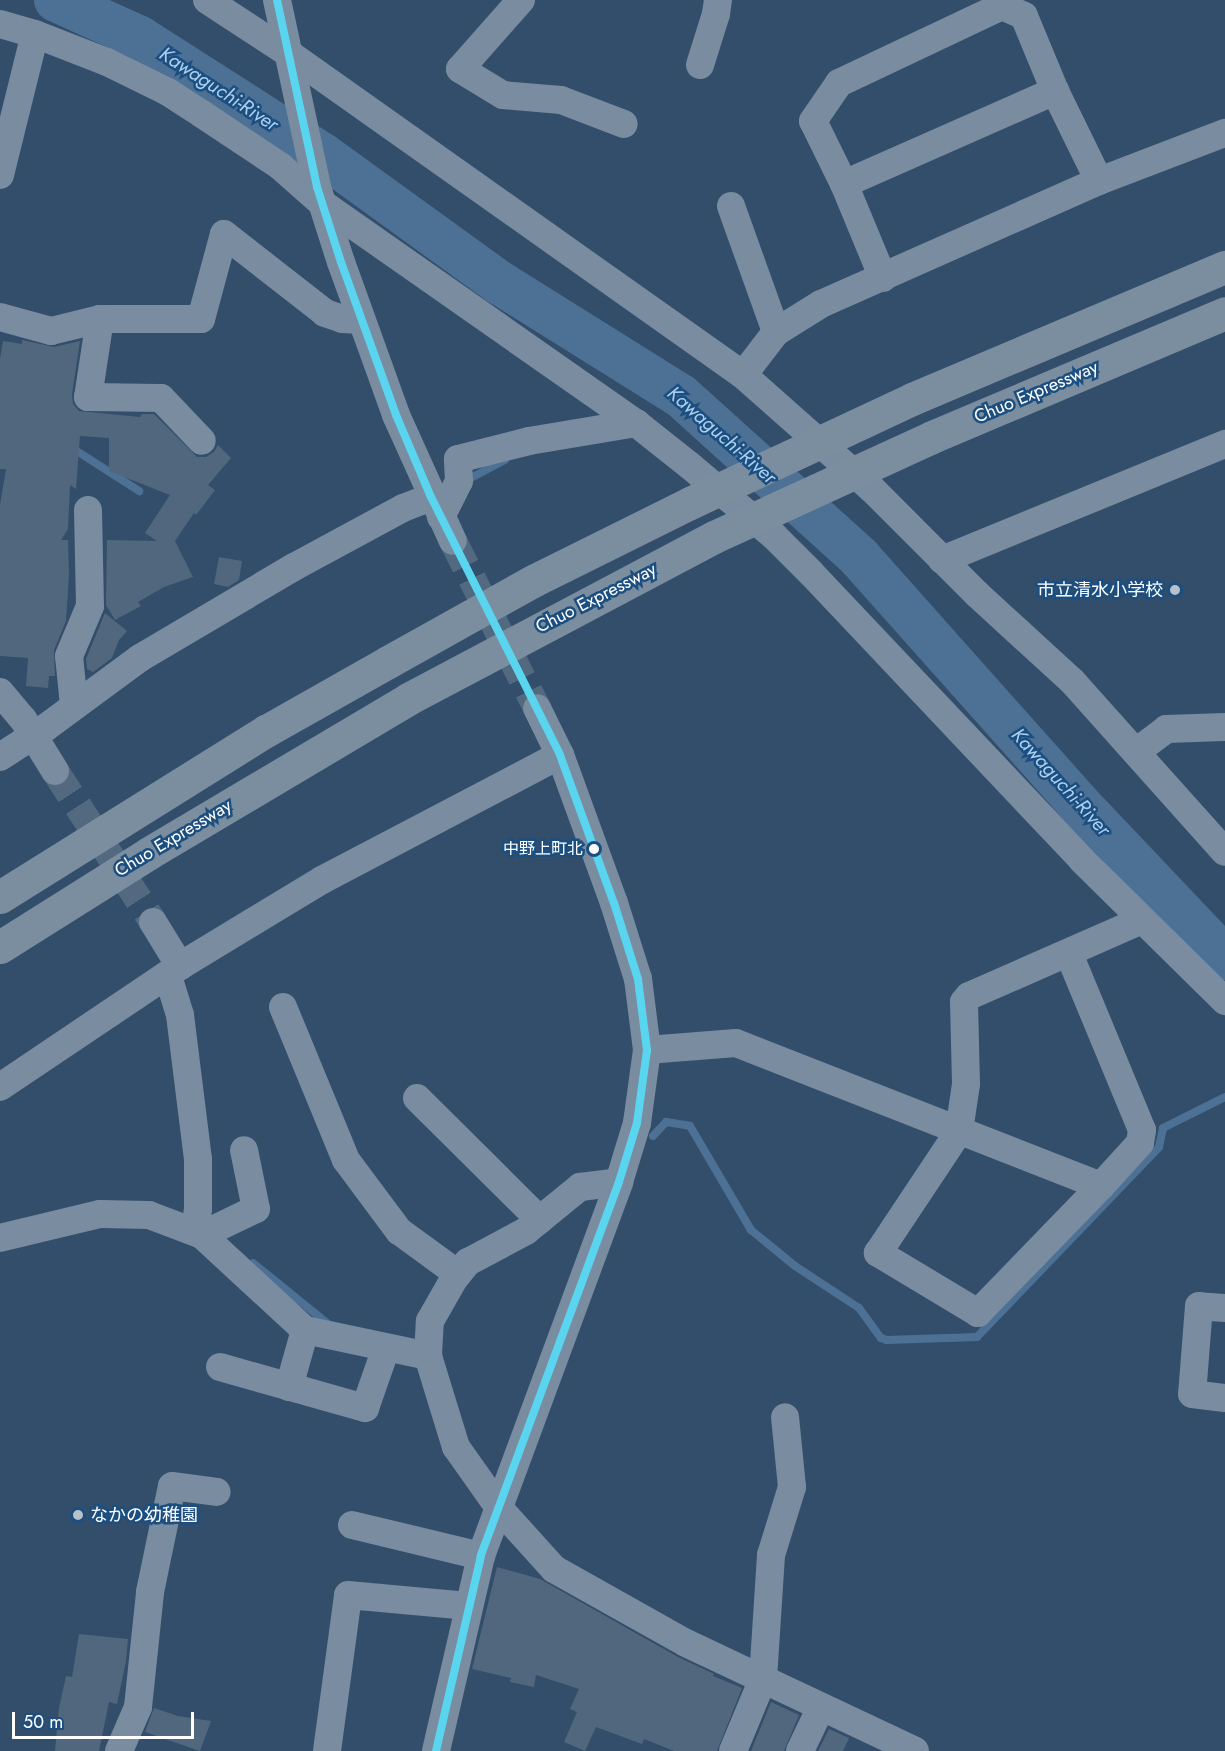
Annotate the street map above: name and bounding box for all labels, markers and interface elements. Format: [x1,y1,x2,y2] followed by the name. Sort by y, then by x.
[155,42,283,136] water label: Kawaguchi-River
[971,356,1101,428] street label: Chuo Expressway
[663,381,781,489] water label: Kawaguchi-River
[532,558,660,638] street label: Chuo Expressway
[1037,579,1163,601] place label: 市立清水小学校
[1168,583,1182,597] marker: 市立清水小学校
[1006,723,1116,841] water label: Kawaguchi-River
[111,795,235,881] street label: Chuo Expressway
[503,839,583,859] place label: 中野上町北
[588,843,600,855] marker: 中野上町北
[90,1504,198,1526] place label: なかの幼稚園
[71,1508,85,1522] marker: なかの幼稚園
[15,1700,196,1738] scale bar
[23,1709,63,1735] text: 50 m

